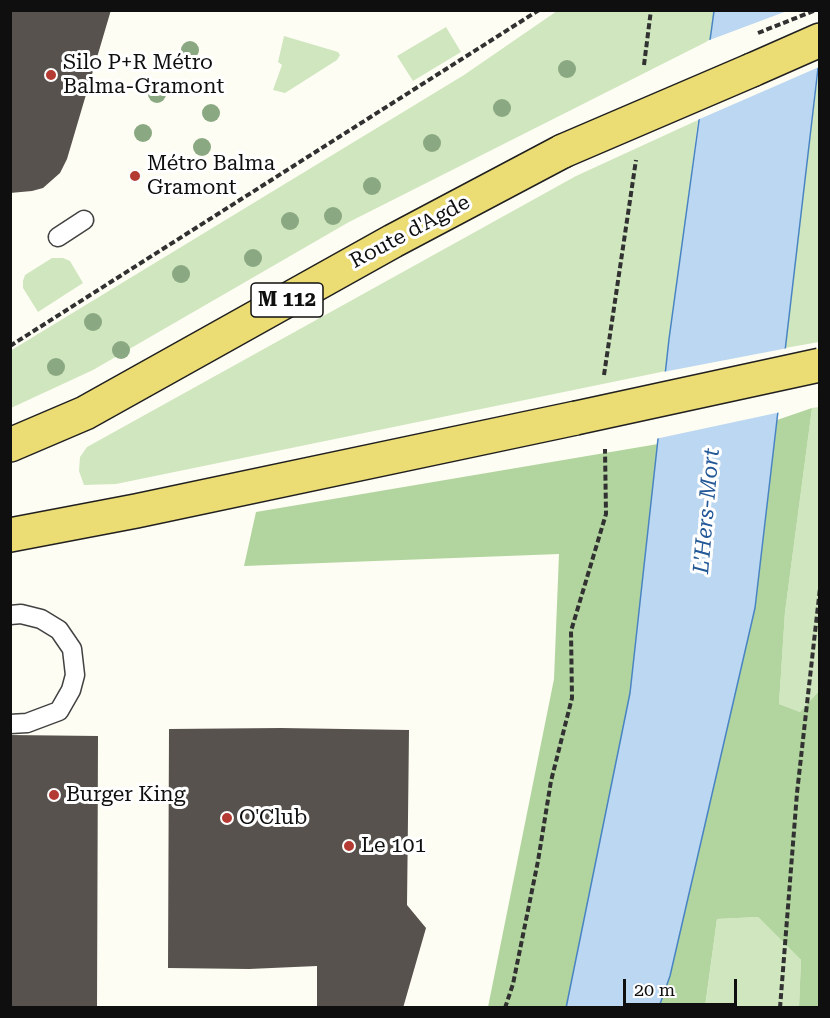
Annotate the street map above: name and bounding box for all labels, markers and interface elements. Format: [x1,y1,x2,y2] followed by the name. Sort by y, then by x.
[63,50,224,100] place label: Silo P+R Métro Balma-Gramont
[44,68,58,82] marker: Silo P+R Métro Balma-Gramont
[147,151,275,201] place label: Métro Balma Gramont
[128,169,142,183] marker: Métro Balma Gramont
[346,190,474,274] street label: Route d'Agde
[251,283,323,317] road number: M 112
[688,447,726,575] water label: L'Hers-Mort
[66,782,186,808] place label: Burger King
[47,788,61,802] marker: Burger King
[239,805,307,831] place label: O'Club
[220,811,234,825] marker: O'Club
[361,833,426,859] place label: Le 101
[342,839,356,853] marker: Le 101
[626,967,740,1005] scale bar
[634,979,675,1000] text: 20 m

